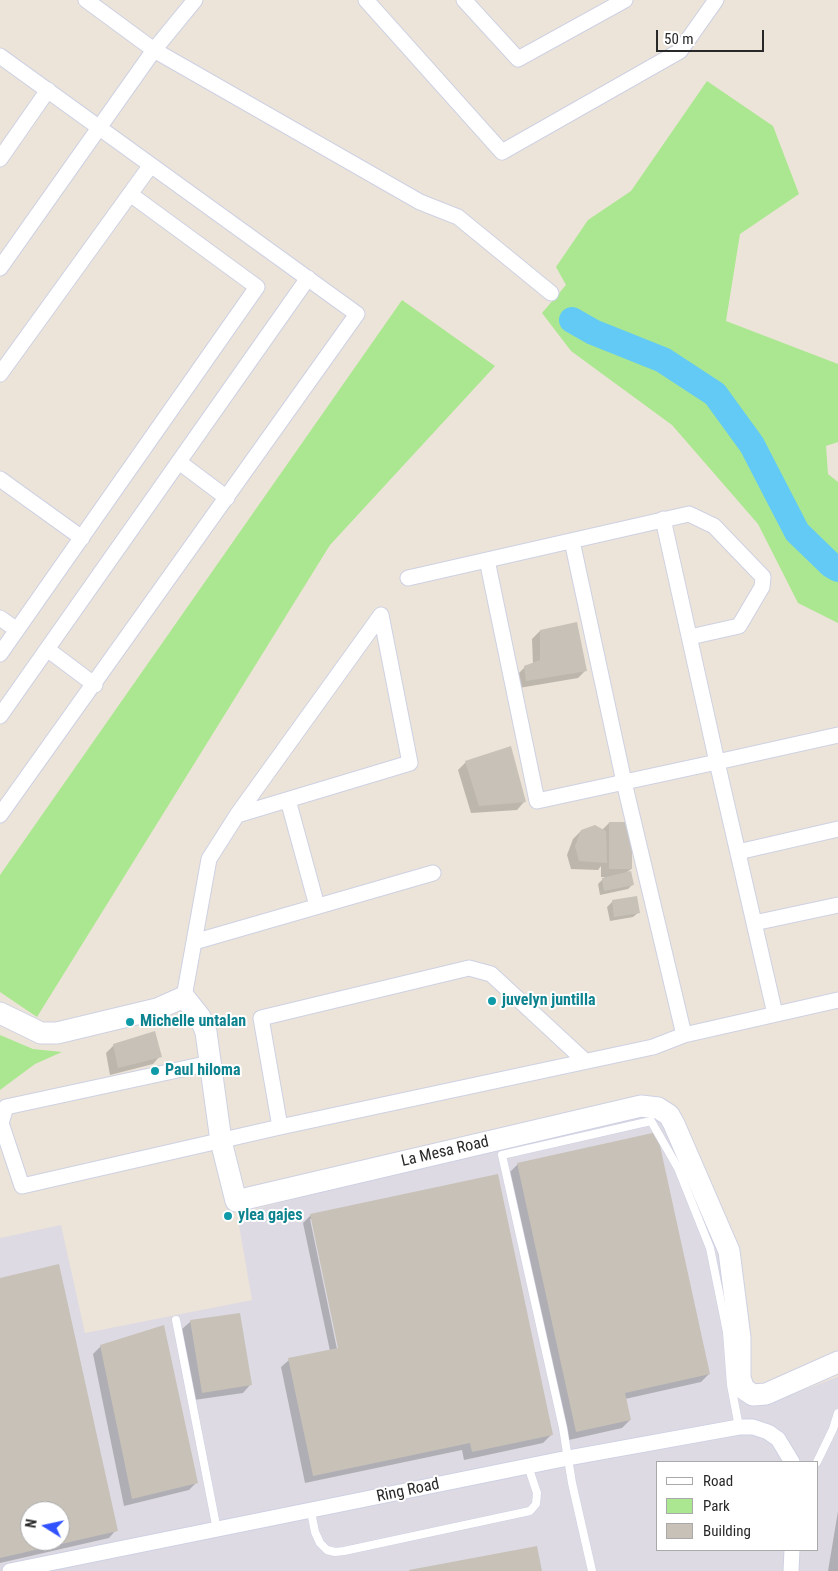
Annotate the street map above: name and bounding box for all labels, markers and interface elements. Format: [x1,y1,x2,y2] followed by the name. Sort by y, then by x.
[658,20,766,52] scale bar
[664,30,694,48] text: 50 m
[502,991,595,1011] place label: juvelyn juntilla
[486,995,498,1007] marker: juvelyn juntilla
[140,1012,246,1032] place label: Michelle untalan
[124,1016,136,1028] marker: Michelle untalan
[165,1061,240,1081] place label: Paul hiloma
[149,1065,161,1077] marker: Paul hiloma
[399,1133,491,1171] street label: La Mesa Road
[238,1206,302,1226] place label: ylea gajes
[222,1210,234,1222] marker: ylea gajes
[656,1461,818,1551] legend
[703,1472,733,1490] text: Road
[375,1475,441,1507] street label: Ring Road
[703,1497,730,1515] text: Park
[20,1501,70,1551] north arrow
[23,1518,40,1529] text: N
[703,1522,751,1540] text: Building

